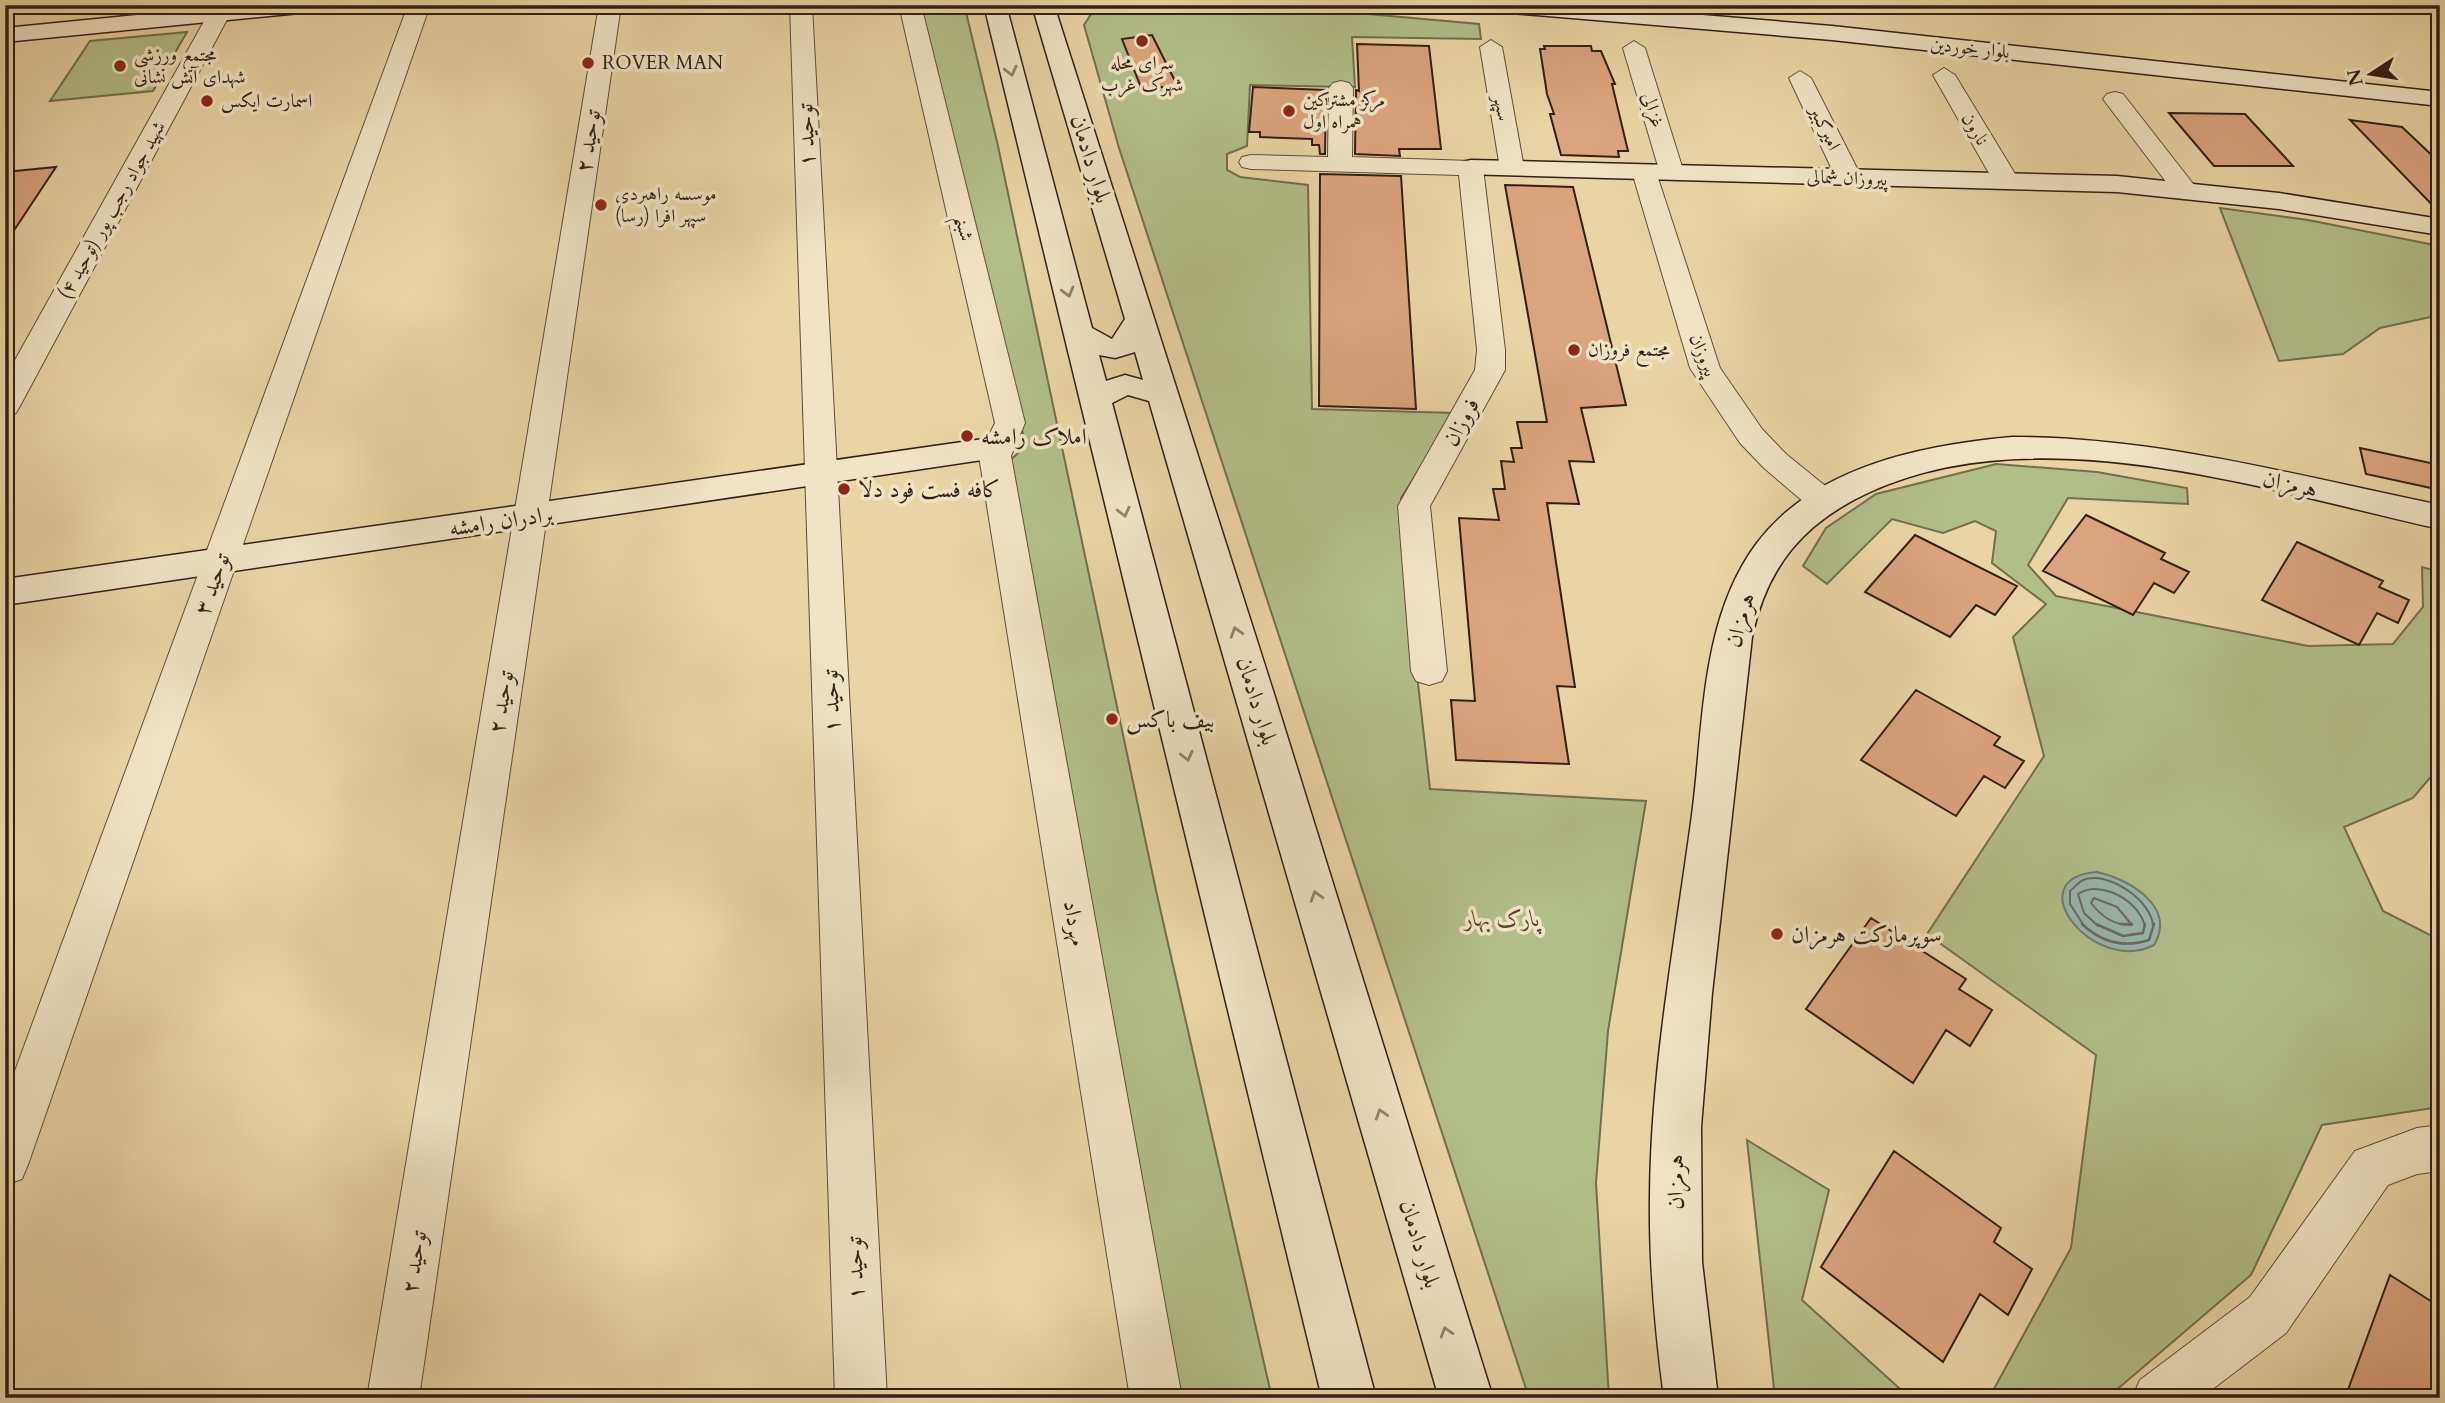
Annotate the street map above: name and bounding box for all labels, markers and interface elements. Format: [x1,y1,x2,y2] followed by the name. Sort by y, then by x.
[1929,31,2011,65] street label: بلوار خوردین
[1134,33,1150,49] marker: سرای محله شهرک غرب
[2336,38,2406,108] north arrow
[134,42,245,90] place label: مجتمع ورزشی شهدای آتش نشانی
[602,50,723,76] place label: ROVER MAN
[1101,50,1183,98] place label: سرای محله شهرک غرب
[580,55,596,71] marker: ROVER MAN
[112,58,128,74] marker: مجتمع ورزشی شهدای آتش نشانی
[1003,65,1017,77] one-way arrow
[2341,66,2370,88] text: N
[1303,87,1385,135] place label: مرکز مشترکین همراه اول
[221,88,312,114] place label: اسمارت ایکس
[1635,89,1671,131] street label: غزالی
[1487,91,1517,123] street label: سپهر
[199,93,215,109] marker: اسمارت ایکس
[1802,99,1847,155] street label: امیرکبیر
[789,102,823,167] street label: توحید ۱
[1281,103,1297,119] marker: مرکز مشترکین همراه اول
[568,107,608,175] street label: توحید ۲
[1955,108,1995,150] street label: نارون
[1063,111,1119,207] street label: بلوار دادمان
[52,116,172,304] street label: شهید جواد رجب پور (توحید ۴)
[1806,164,1889,192] street label: پیروزان شمالی
[615,181,717,229] place label: موسسه راهبردی سپهر افرا (رسا)
[593,197,609,213] marker: موسسه راهبردی سپهر افرا (رسا)
[943,212,980,245] street label: شبنم
[1060,286,1074,298] one-way arrow
[1683,330,1724,382] street label: پیروزان
[1588,337,1670,367] place label: مجتمع فروزان
[1566,342,1582,358] marker: مجتمع فروزان
[1435,392,1487,452] street label: فروزان
[981,421,1087,452] place label: املاک رامشه
[959,428,975,444] marker: املاک رامشه
[2260,463,2320,505] street label: هرمزان
[858,474,1000,505] place label: کافه فست فود دلا
[836,481,852,497] marker: کافه فست فود دلا
[447,498,555,544] street label: برادران رامشه
[1116,506,1130,518] one-way arrow
[187,548,238,619] street label: توحید ۳
[1717,589,1763,651] street label: هرمزان
[1230,626,1245,638] one-way arrow
[1229,653,1285,749] street label: بلوار دادمان
[481,668,521,736] street label: توحید ۲
[814,668,848,733] street label: توحید ۱
[1126,704,1214,735] place label: بیف باکس
[1104,711,1120,727] marker: بیف باکس
[1179,750,1193,762] one-way arrow
[1309,891,1324,903] one-way arrow
[1056,898,1094,948] street label: مهرداد
[1462,903,1542,935] park label: پارک بهار
[1791,919,1942,950] place label: سوپرمارکت هرمزان
[1769,926,1785,942] marker: سوپرمارکت هرمزان
[1375,1109,1390,1121] one-way arrow
[1660,1154,1691,1210] street label: هرمزان
[1392,1196,1448,1292] street label: بلوار دادمان
[394,1228,434,1296] street label: توحید ۲
[838,1235,872,1300] street label: توحید ۱
[1440,1327,1455,1339] one-way arrow

